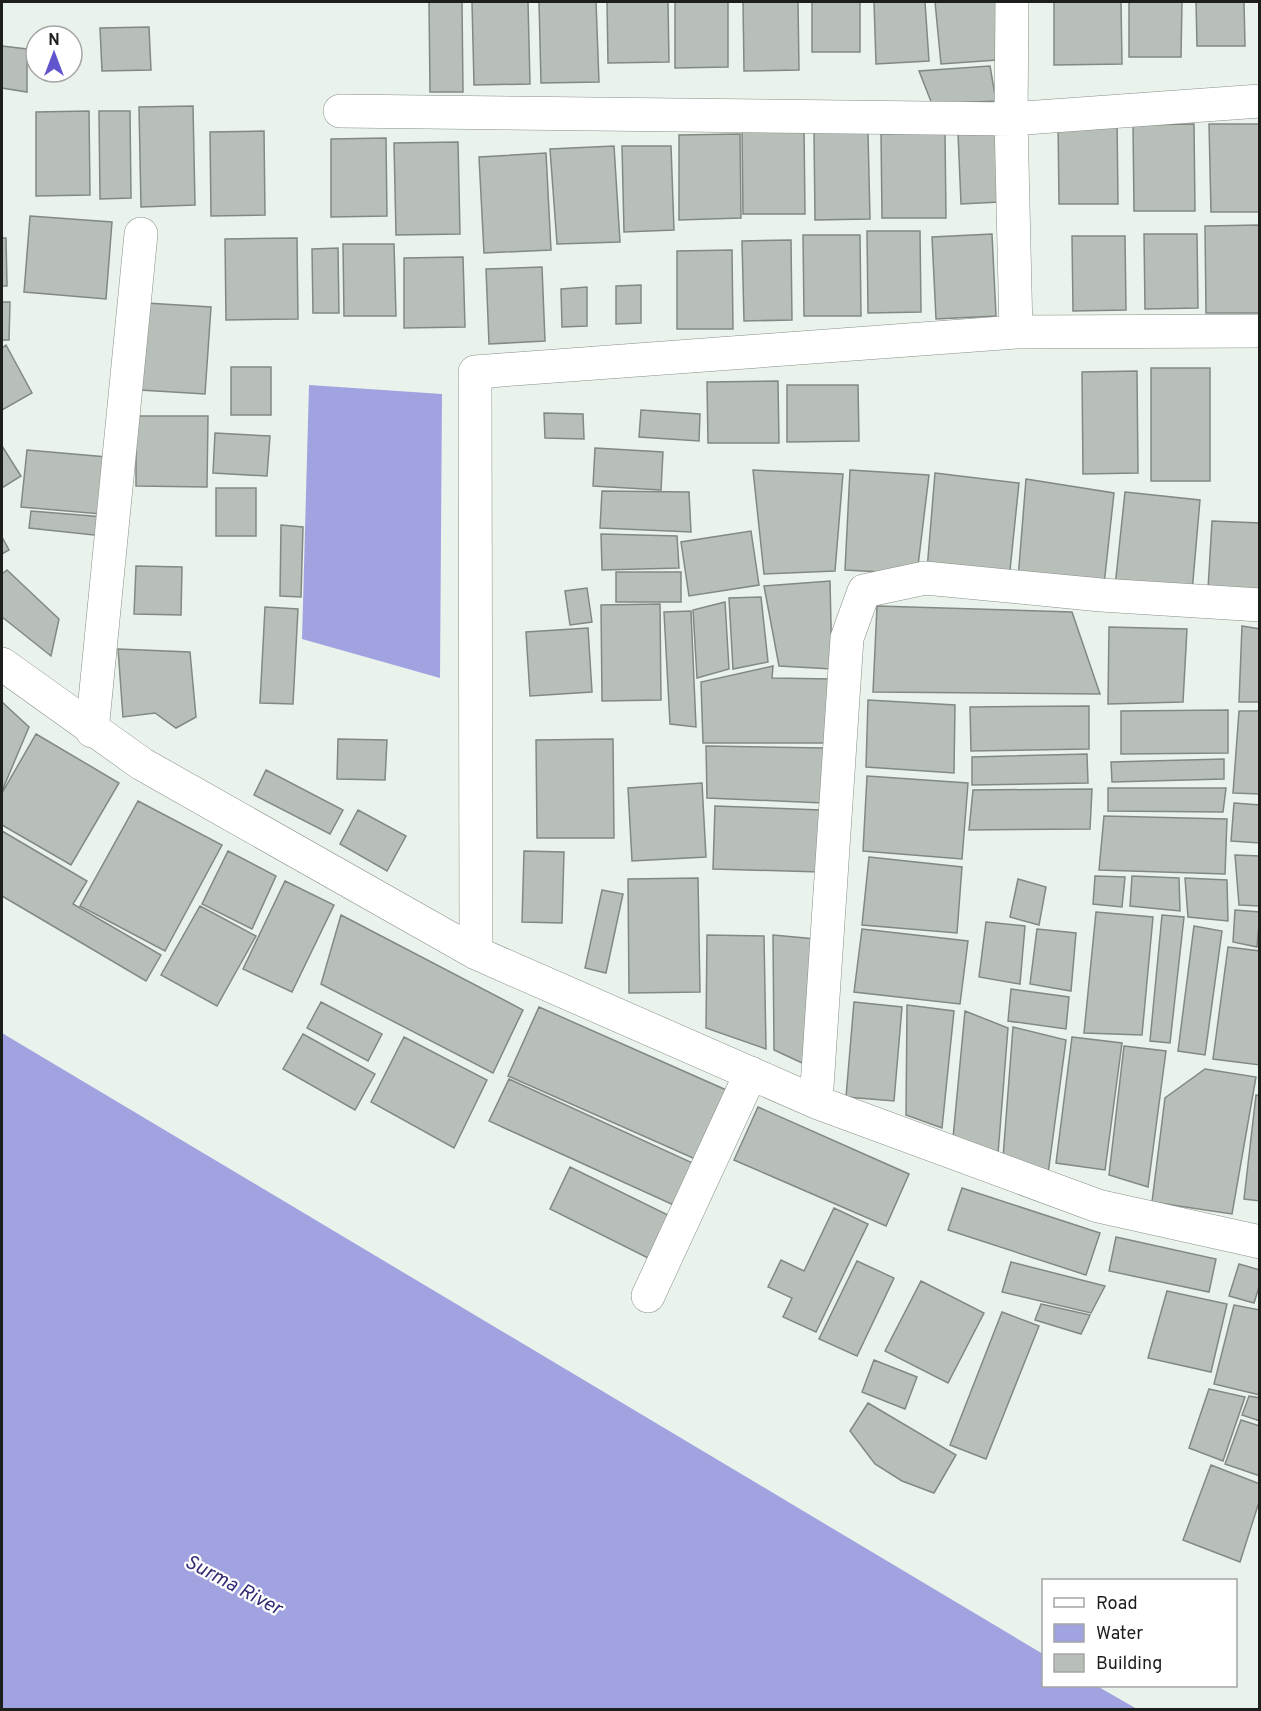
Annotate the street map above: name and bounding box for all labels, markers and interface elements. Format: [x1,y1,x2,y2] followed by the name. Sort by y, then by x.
[24,24,84,84] north arrow
[48,31,60,51] text: N
[180,1549,287,1623] water label: Surma River
[1042,1579,1237,1687] legend
[1096,1593,1138,1616] text: Road
[1096,1623,1143,1646] text: Water
[1096,1653,1162,1676] text: Building

